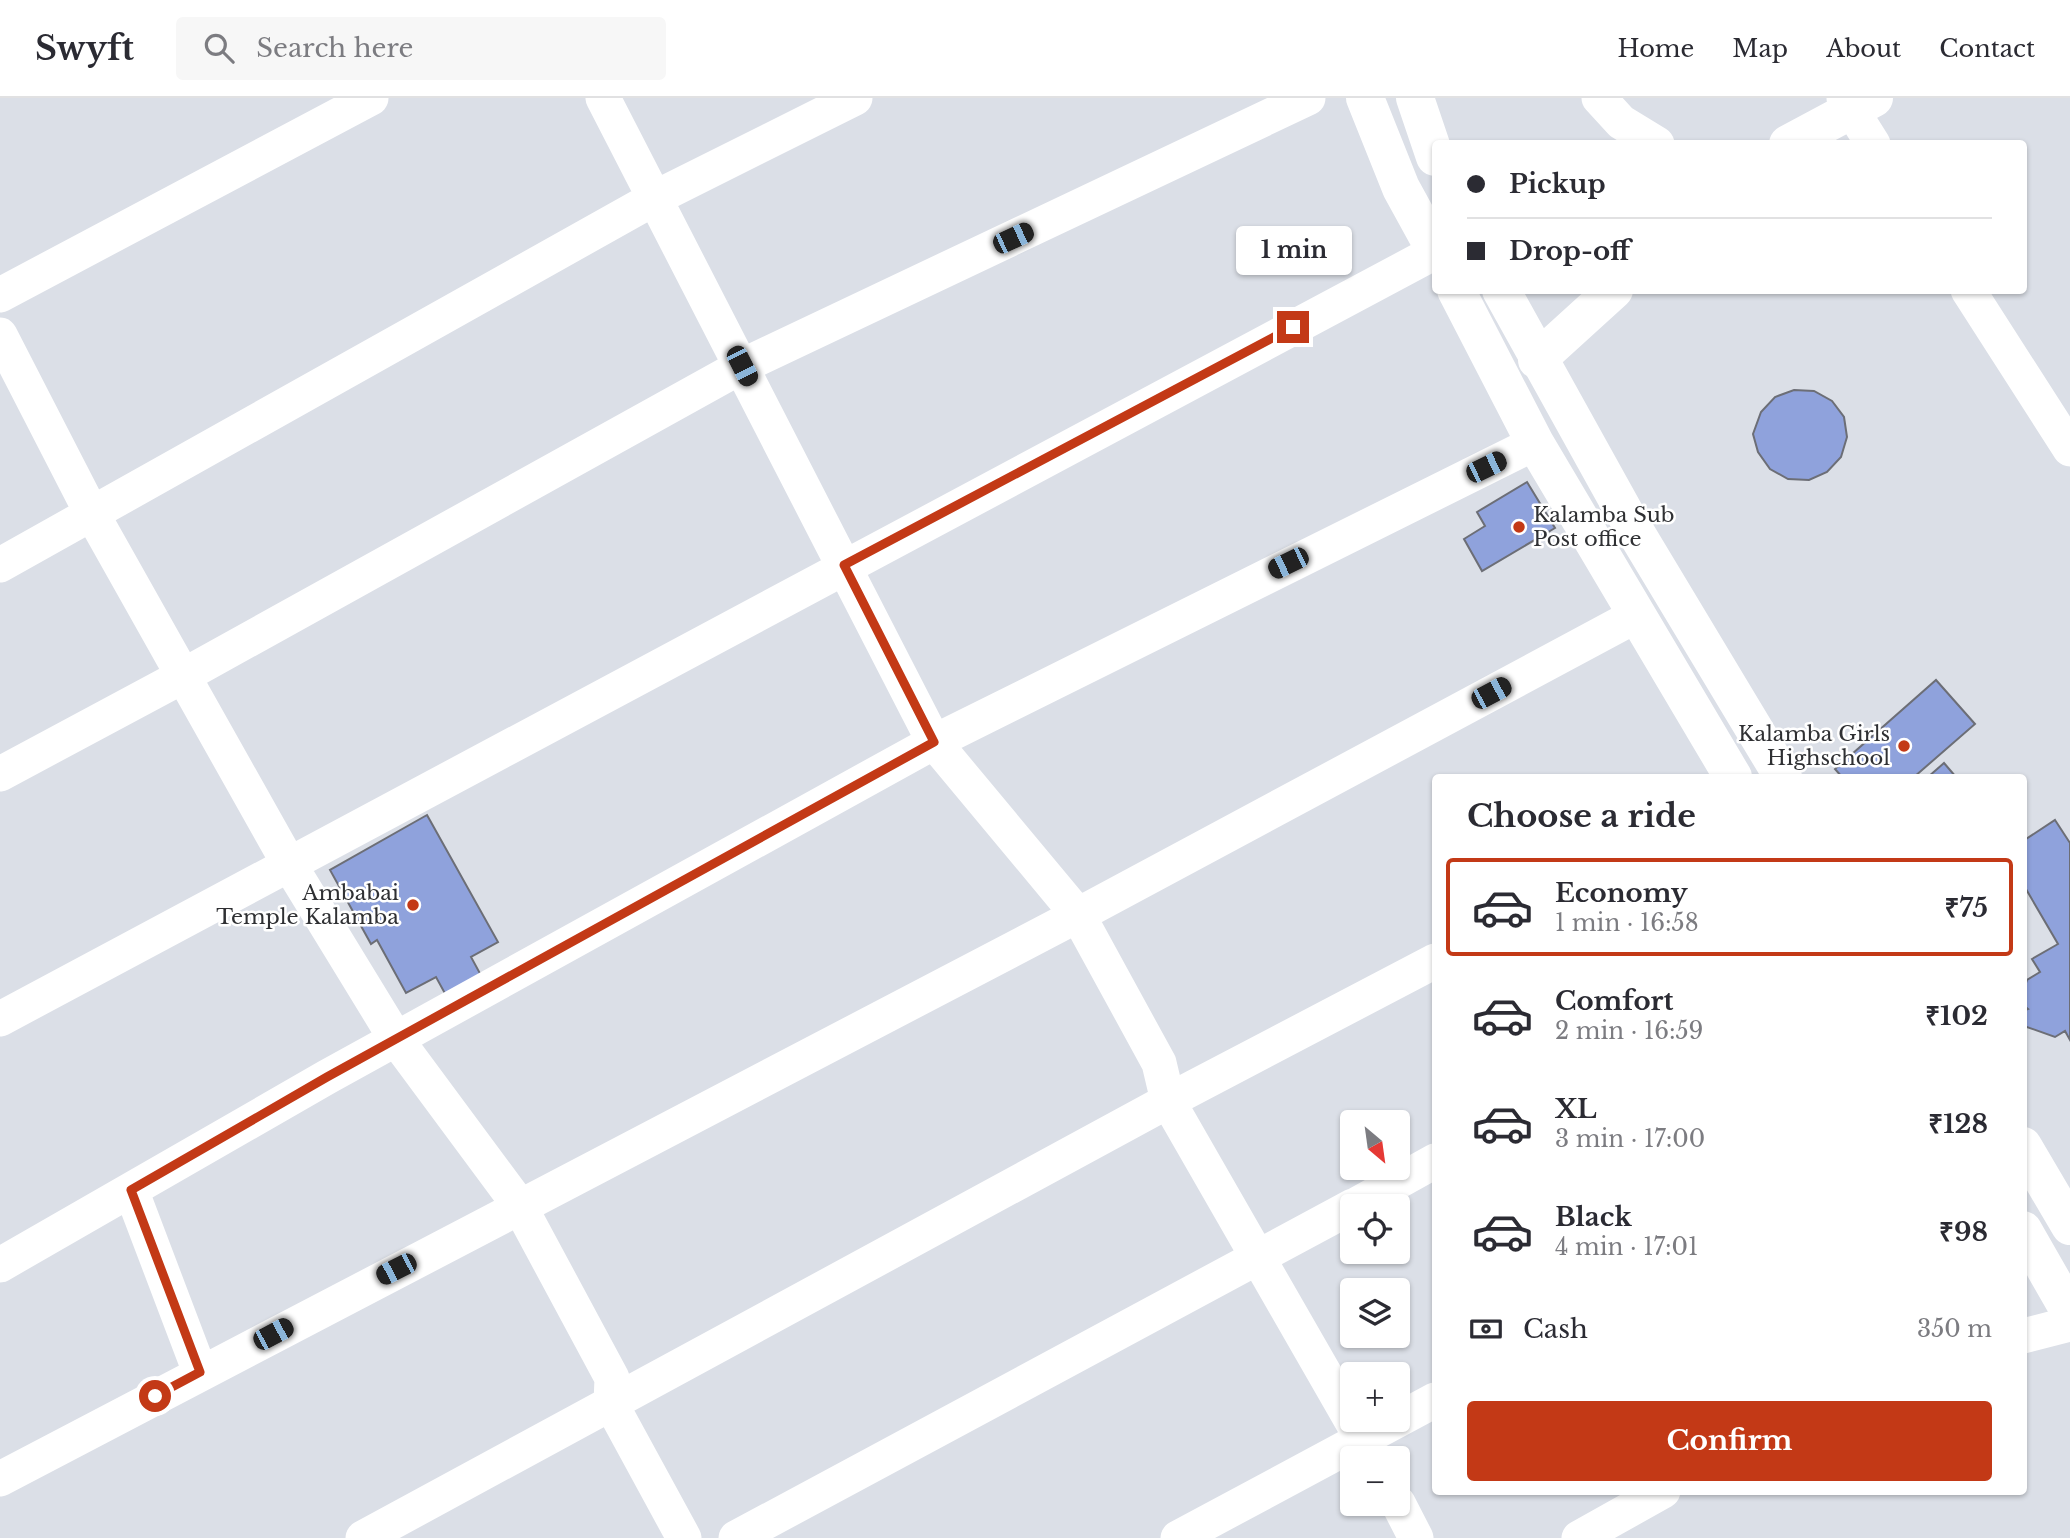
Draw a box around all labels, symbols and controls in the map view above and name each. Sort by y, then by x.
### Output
search box [176,17,666,80]
text: Swyft [35,28,134,69]
icon: search [200,29,238,67]
text: Search here [256,32,414,64]
text: Home [1618,34,1694,63]
text: Map [1732,34,1788,63]
text: About [1826,34,1901,63]
text: Contact [1939,34,2035,63]
text: Pickup [1509,168,1606,200]
car [990,220,1037,256]
callout: 1 min [1235,226,1351,274]
text: Drop-off [1509,235,1630,267]
text: 1 min [1261,236,1327,264]
route end [1277,311,1309,343]
car [724,343,761,389]
car [1463,448,1510,486]
place label: Kalamba Sub Post office [1533,502,1675,552]
marker: Kalamba Sub Post office [1511,519,1527,535]
car [1265,544,1312,582]
car [1468,674,1515,712]
place label: Kalamba Girls Highschool [1738,721,1890,771]
marker: Kalamba Girls Highschool [1896,738,1912,754]
text: Choose a ride [1467,796,1696,836]
icon: car [1471,876,1534,939]
text: Economy [1555,877,1688,909]
place label: Ambabai Temple Kalamba [216,880,399,930]
text: ₹75 [1945,892,1988,924]
marker: Ambabai Temple Kalamba [405,897,421,913]
text: 1 min · 16:58 [1555,909,1699,937]
icon: car [1471,984,1534,1047]
text: Comfort [1555,985,1673,1017]
text: ₹102 [1925,1000,1988,1032]
text: 2 min · 16:59 [1555,1017,1703,1045]
icon: car [1471,1092,1534,1155]
text: XL [1555,1093,1597,1125]
text: ₹128 [1928,1108,1988,1140]
north arrow [1340,1110,1410,1180]
map controls [1340,1110,1410,1516]
text: 3 min · 17:00 [1555,1125,1705,1153]
button: locate [1340,1194,1410,1264]
icon: car [1471,1200,1534,1263]
text: Black [1555,1201,1632,1233]
text: ₹98 [1939,1216,1988,1248]
text: 4 min · 17:01 [1555,1233,1698,1261]
car [373,1250,420,1288]
button: layers [1340,1278,1410,1348]
icon: cash [1467,1310,1505,1348]
text: Cash [1523,1313,1588,1345]
car [250,1315,297,1353]
text: 350 m [1917,1315,1992,1343]
button: + [1340,1362,1410,1432]
route start [139,1380,171,1412]
button: Confirm [1467,1401,1992,1481]
button: − [1340,1446,1410,1516]

